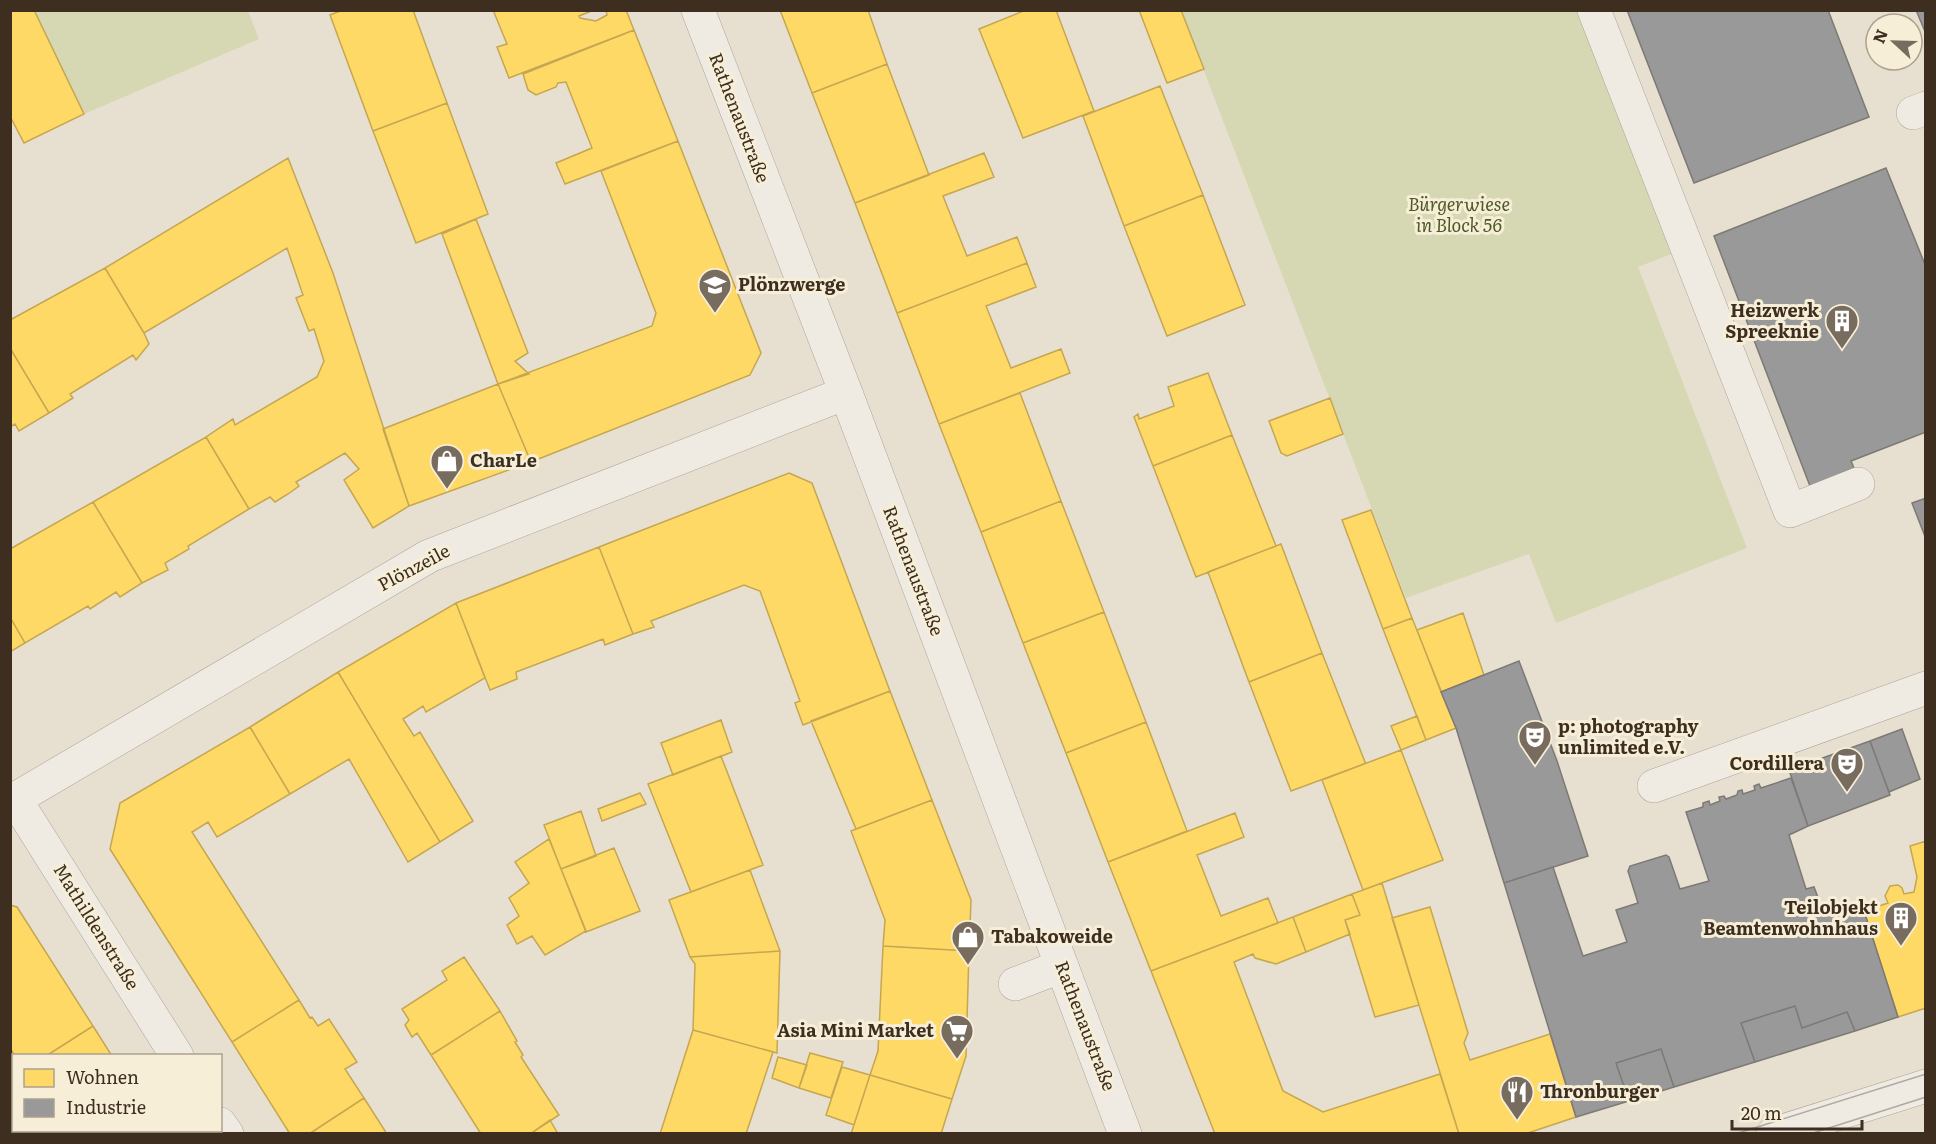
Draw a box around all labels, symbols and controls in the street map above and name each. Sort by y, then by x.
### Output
north arrow [1864,12,1924,72]
text: N [1866,25,1893,47]
street label: Rathenaustraße [703,49,778,186]
park label: Bürgerwiese in Block 56 [1408,190,1510,238]
school or university icon: Plönzwerge [697,267,733,314]
place label: Plönzwerge [738,270,845,297]
place label: Heizwerk Spreeknie [1725,296,1820,344]
building icon: Heizwerk Spreeknie [1824,303,1860,350]
shop icon: CharLe [429,443,465,490]
place label: CharLe [470,446,537,473]
street label: Rathenaustraße [877,502,952,639]
street label: Plönzeile [372,536,454,597]
place label: p: photography unlimited e.V. [1558,712,1698,760]
theatre icon: p: photography unlimited e.V. [1517,719,1553,766]
theatre icon: Cordillera [1829,746,1865,793]
place label: Cordillera [1729,749,1825,776]
street label: Mathildenstraße [48,858,147,995]
place label: Teilobjekt Beamtenwohnhaus [1703,893,1878,941]
building icon: Teilobjekt Beamtenwohnhaus [1883,900,1919,947]
shop icon: Tabakoweide [950,919,986,966]
place label: Tabakoweide [991,922,1113,949]
street label: Rathenaustraße [1049,957,1124,1094]
supermarket icon: Asia Mini Market [939,1013,975,1060]
place label: Asia Mini Market [777,1016,934,1043]
legend [12,1054,222,1132]
text: Wohnen [66,1063,139,1090]
restaurant icon: Thronburger [1499,1074,1535,1121]
place label: Thronburger [1540,1077,1659,1104]
text: Industrie [66,1093,146,1120]
scale bar [1732,1093,1862,1131]
text: 20 m [1741,1099,1782,1126]

